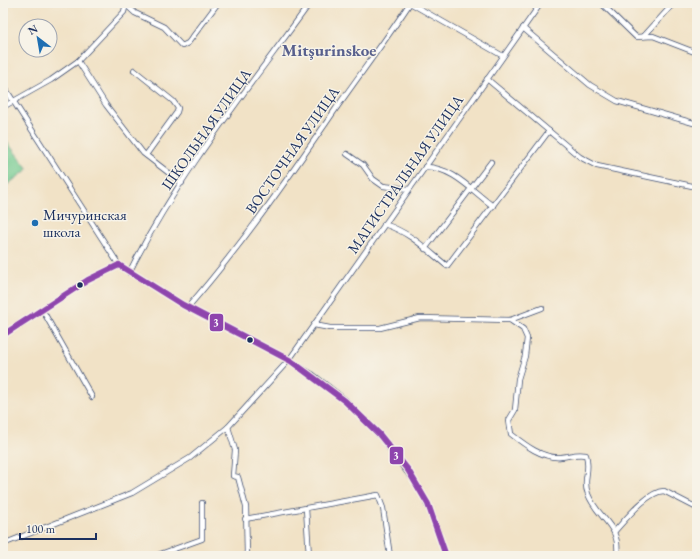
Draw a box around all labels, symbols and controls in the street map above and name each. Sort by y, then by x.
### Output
north arrow [18,18,58,58]
text: N [25,21,40,38]
district label: Mitşurinskoe [282,39,376,61]
street label: ШКОЛЬНАЯ УЛИЦА [157,64,255,193]
street label: ВОСТОЧНАЯ УЛИЦА [241,82,343,217]
street label: МАГИСТРАЛЬНАЯ УЛИЦА [343,90,467,257]
place label: Мичуринская школа [43,205,127,241]
marker: Мичуринская школа [30,218,40,228]
unlabelled marker [75,280,85,290]
line badge: 3 [209,313,224,332]
text: 3 [213,315,219,329]
unlabelled marker [245,335,255,345]
line badge: 3 [389,446,404,465]
text: 3 [393,448,399,462]
scale bar [20,515,96,541]
text: 100 m [26,521,56,537]

